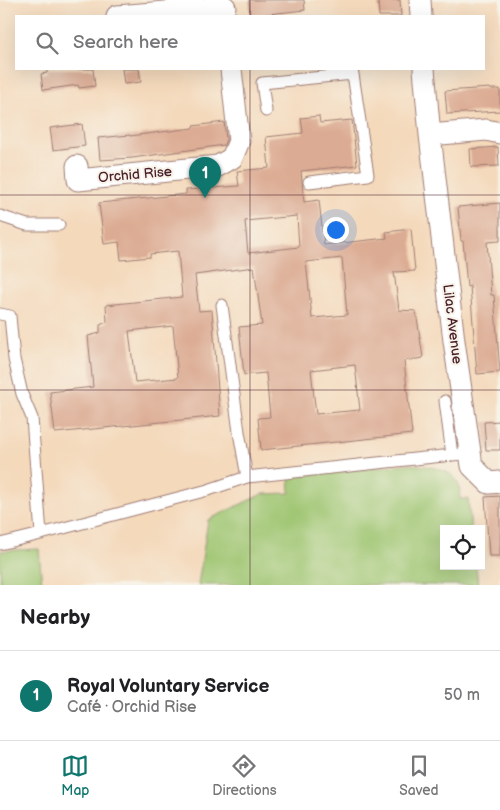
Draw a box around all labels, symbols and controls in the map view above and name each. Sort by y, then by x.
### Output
search box [15,15,485,70]
icon: search [33,29,61,57]
text: Search here [73,31,178,54]
pin: 1 [189,157,221,198]
street label: Orchid Rise [97,163,173,186]
your location [323,217,349,243]
street label: Lilac Avenue [439,283,466,365]
map controls [440,525,485,570]
button: locate [440,525,485,570]
text: Nearby [20,605,90,630]
text: Royal Voluntary Service [67,675,269,698]
text: 1 [33,686,39,705]
text: 50 m [444,686,480,705]
text: Café · Orchid Rise [67,698,197,717]
tab: Map [61,752,90,799]
tab: Directions [212,752,277,799]
tab: Saved [399,752,439,799]

